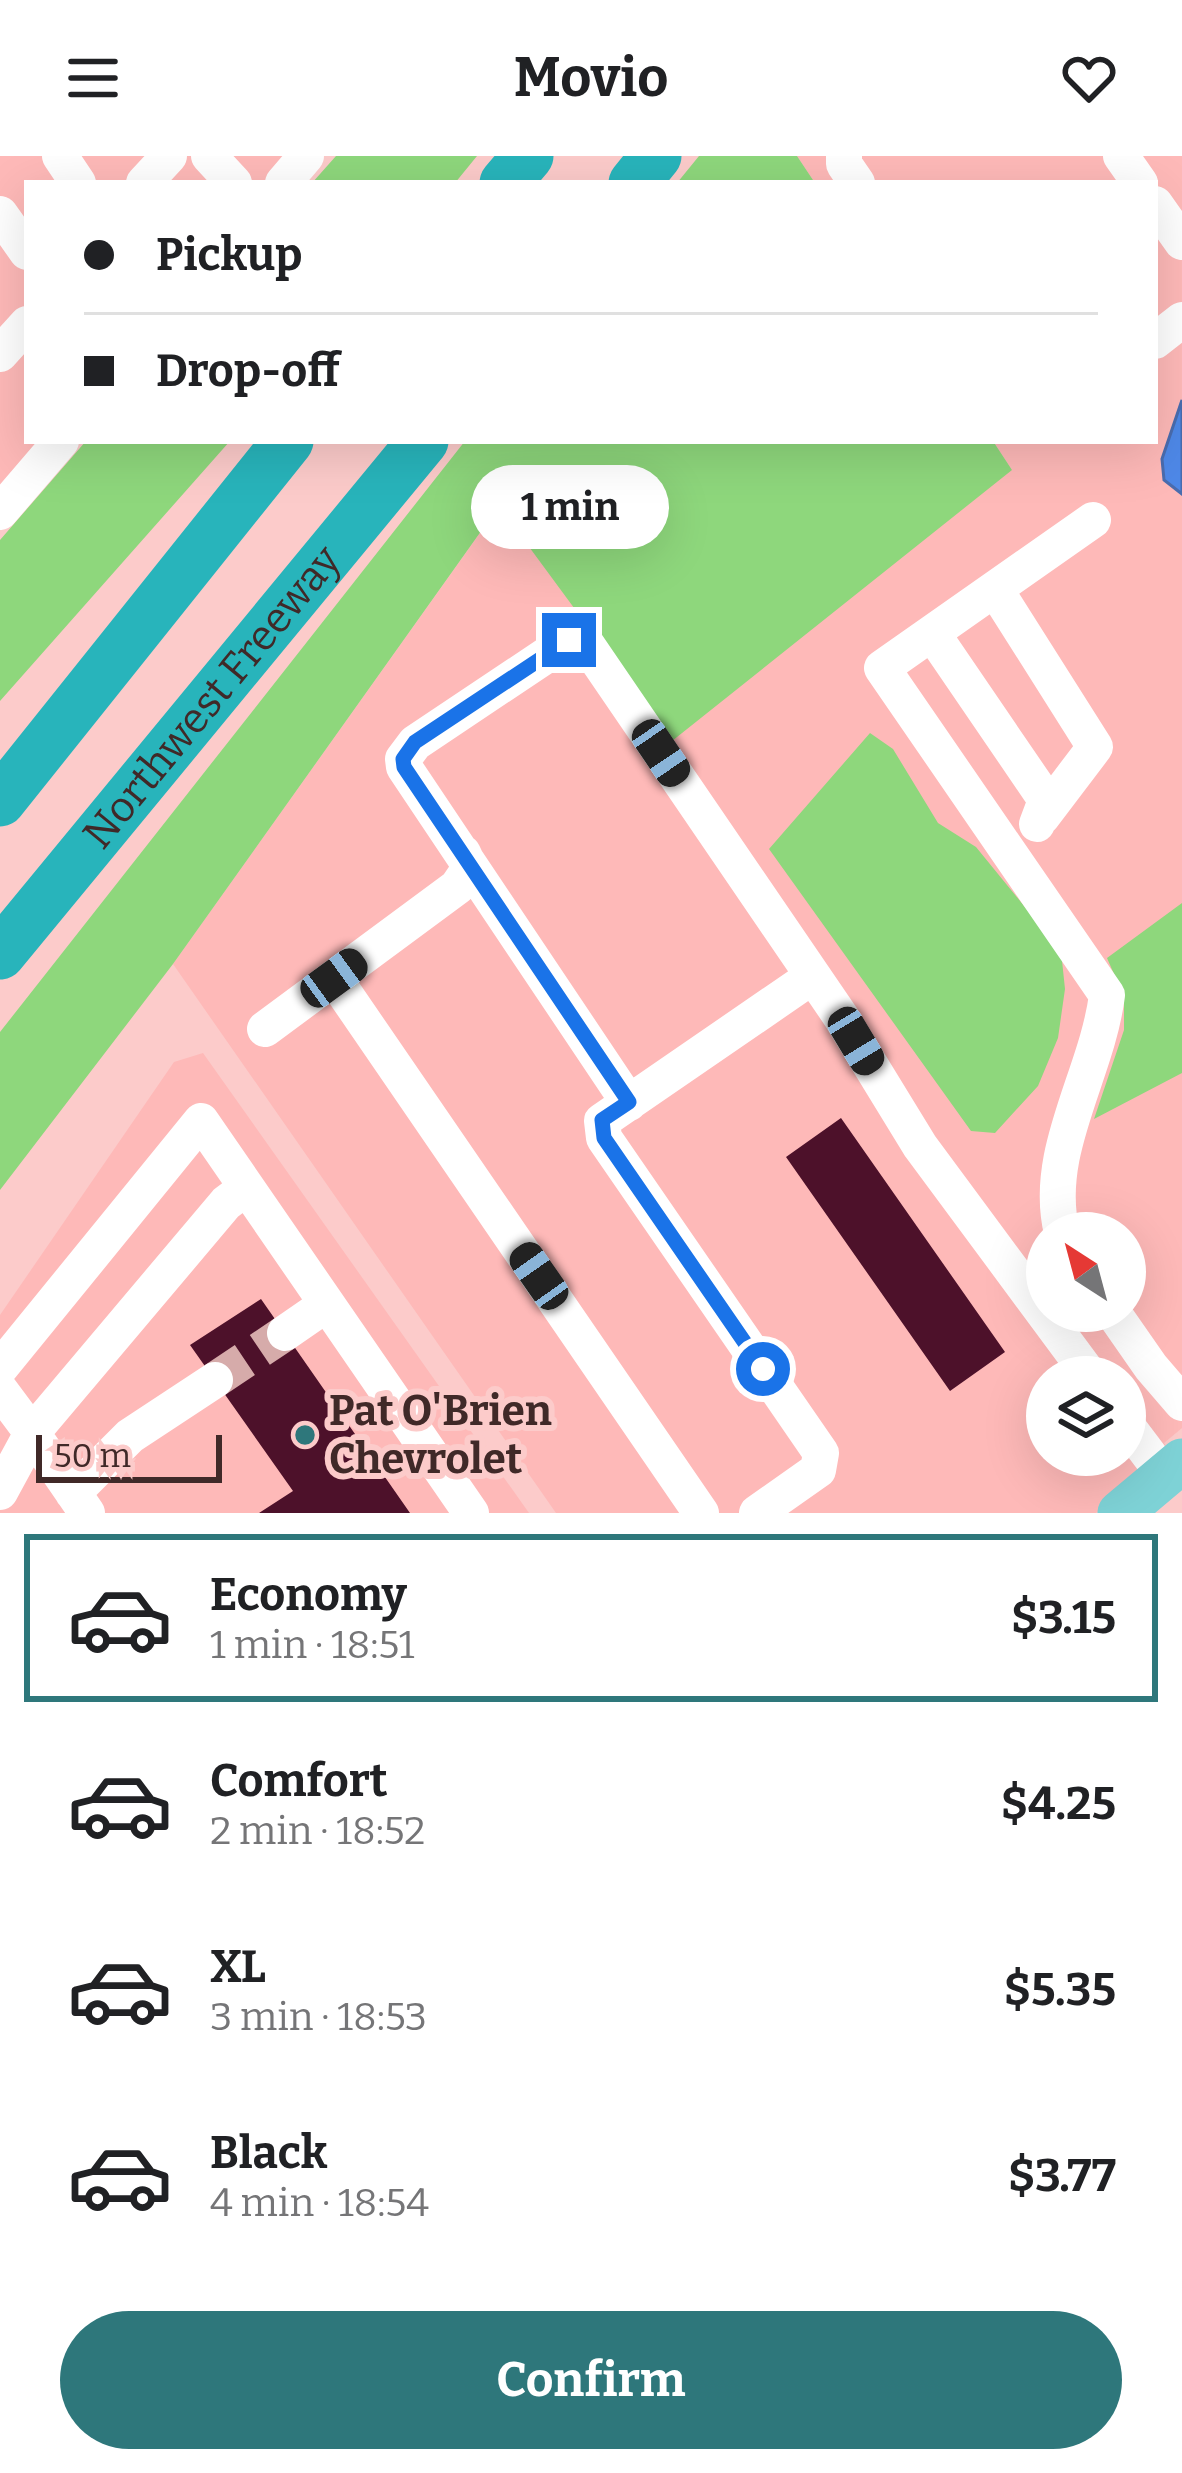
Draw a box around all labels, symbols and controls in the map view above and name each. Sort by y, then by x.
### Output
icon: menu [60,45,126,111]
icon: heart [1056,45,1122,111]
text: Movio [514,46,668,110]
text: Pickup [156,228,302,282]
text: Drop-off [156,344,340,398]
callout: 1 min [470,466,668,550]
text: 1 min [521,484,619,530]
street label: Northwest Freeway [73,535,352,858]
route end [542,613,596,667]
car [626,713,696,793]
car [294,942,374,1014]
car [822,1001,890,1081]
north arrow [1026,1212,1146,1332]
map controls [1026,1212,1146,1476]
car [504,1236,574,1316]
route start [736,1342,790,1396]
button: layers [1026,1356,1146,1476]
place label: Pat O'Brien Chevrolet [329,1386,552,1484]
marker: Pat O'Brien Chevrolet [292,1422,318,1448]
scale bar [36,1429,222,1482]
text: 50 m [54,1436,131,1476]
icon: car [66,1564,174,1672]
text: Economy [210,1568,407,1622]
text: $3.15 [1011,1591,1116,1645]
text: 1 min · 18:51 [210,1622,415,1668]
icon: car [66,1750,174,1858]
text: Comfort [210,1754,388,1808]
text: $4.25 [1001,1777,1116,1831]
text: 2 min · 18:52 [210,1808,425,1854]
icon: car [66,1936,174,2044]
text: XL [210,1940,266,1994]
text: $5.35 [1004,1963,1116,2017]
text: 3 min · 18:53 [210,1994,427,2040]
icon: car [66,2122,174,2230]
text: Black [210,2126,327,2180]
text: $3.77 [1008,2149,1116,2203]
text: 4 min · 18:54 [210,2180,429,2226]
button: Confirm [60,2311,1122,2449]

